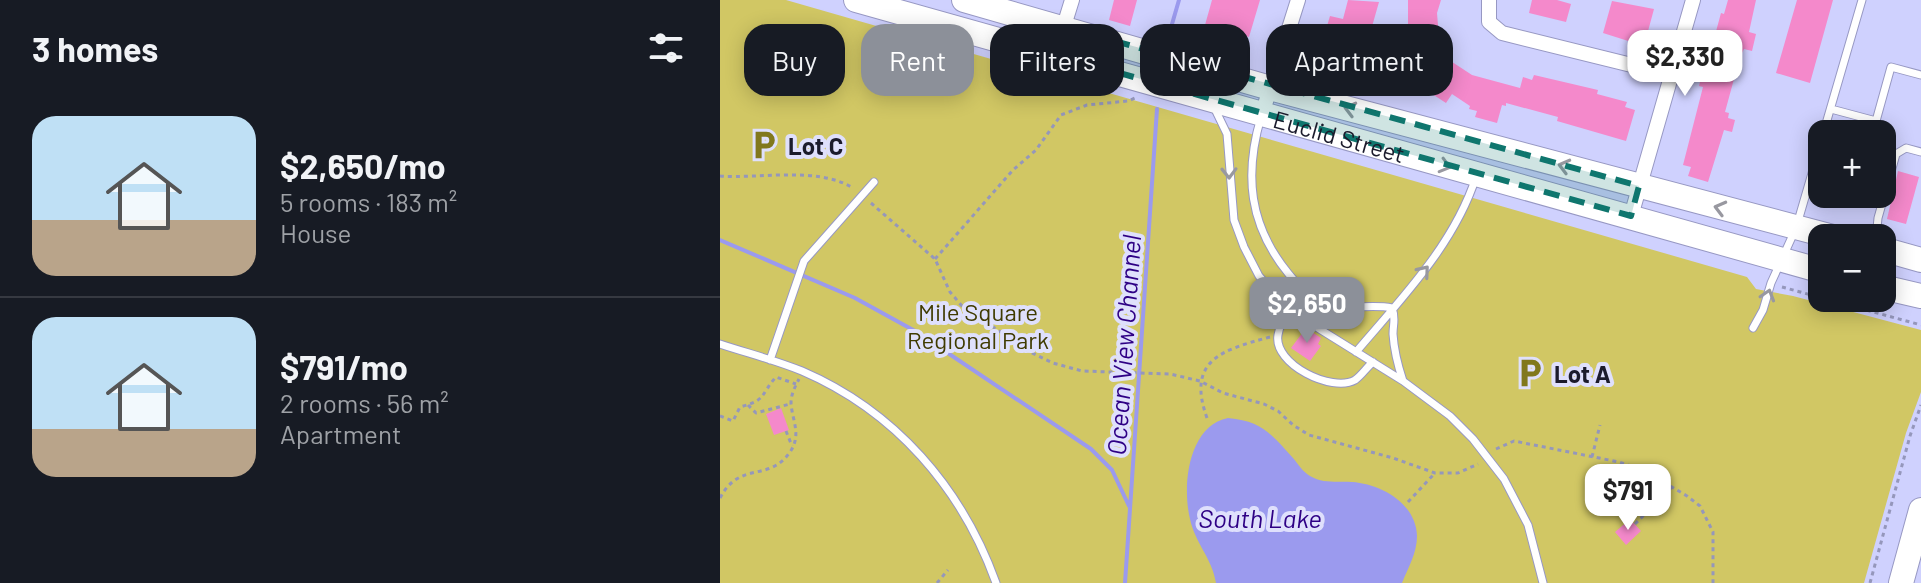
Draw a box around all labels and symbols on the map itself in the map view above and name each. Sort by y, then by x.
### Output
pin: $2,330 [1620,30,1750,98]
one-way arrow [1344,101,1357,118]
street label: Euclid Street [1270,103,1408,168]
parking icon: Lot C [747,128,781,162]
place label: Lot C [788,131,843,160]
one-way arrow [1437,156,1451,173]
one-way arrow [1557,158,1571,175]
one-way arrow [1221,167,1238,180]
one-way arrow [1714,200,1728,217]
water label: Ocean View Channel [1100,233,1146,456]
one-way arrow [1414,265,1429,280]
pin: $2,650 [1242,277,1372,345]
one-way arrow [1759,288,1775,302]
park label: Mile Square Regional Park [907,297,1049,354]
parking icon: Lot A [1513,356,1547,390]
place label: Lot A [1554,359,1611,388]
pin: $791 [1581,464,1675,532]
water label: South Lake [1198,502,1322,533]

